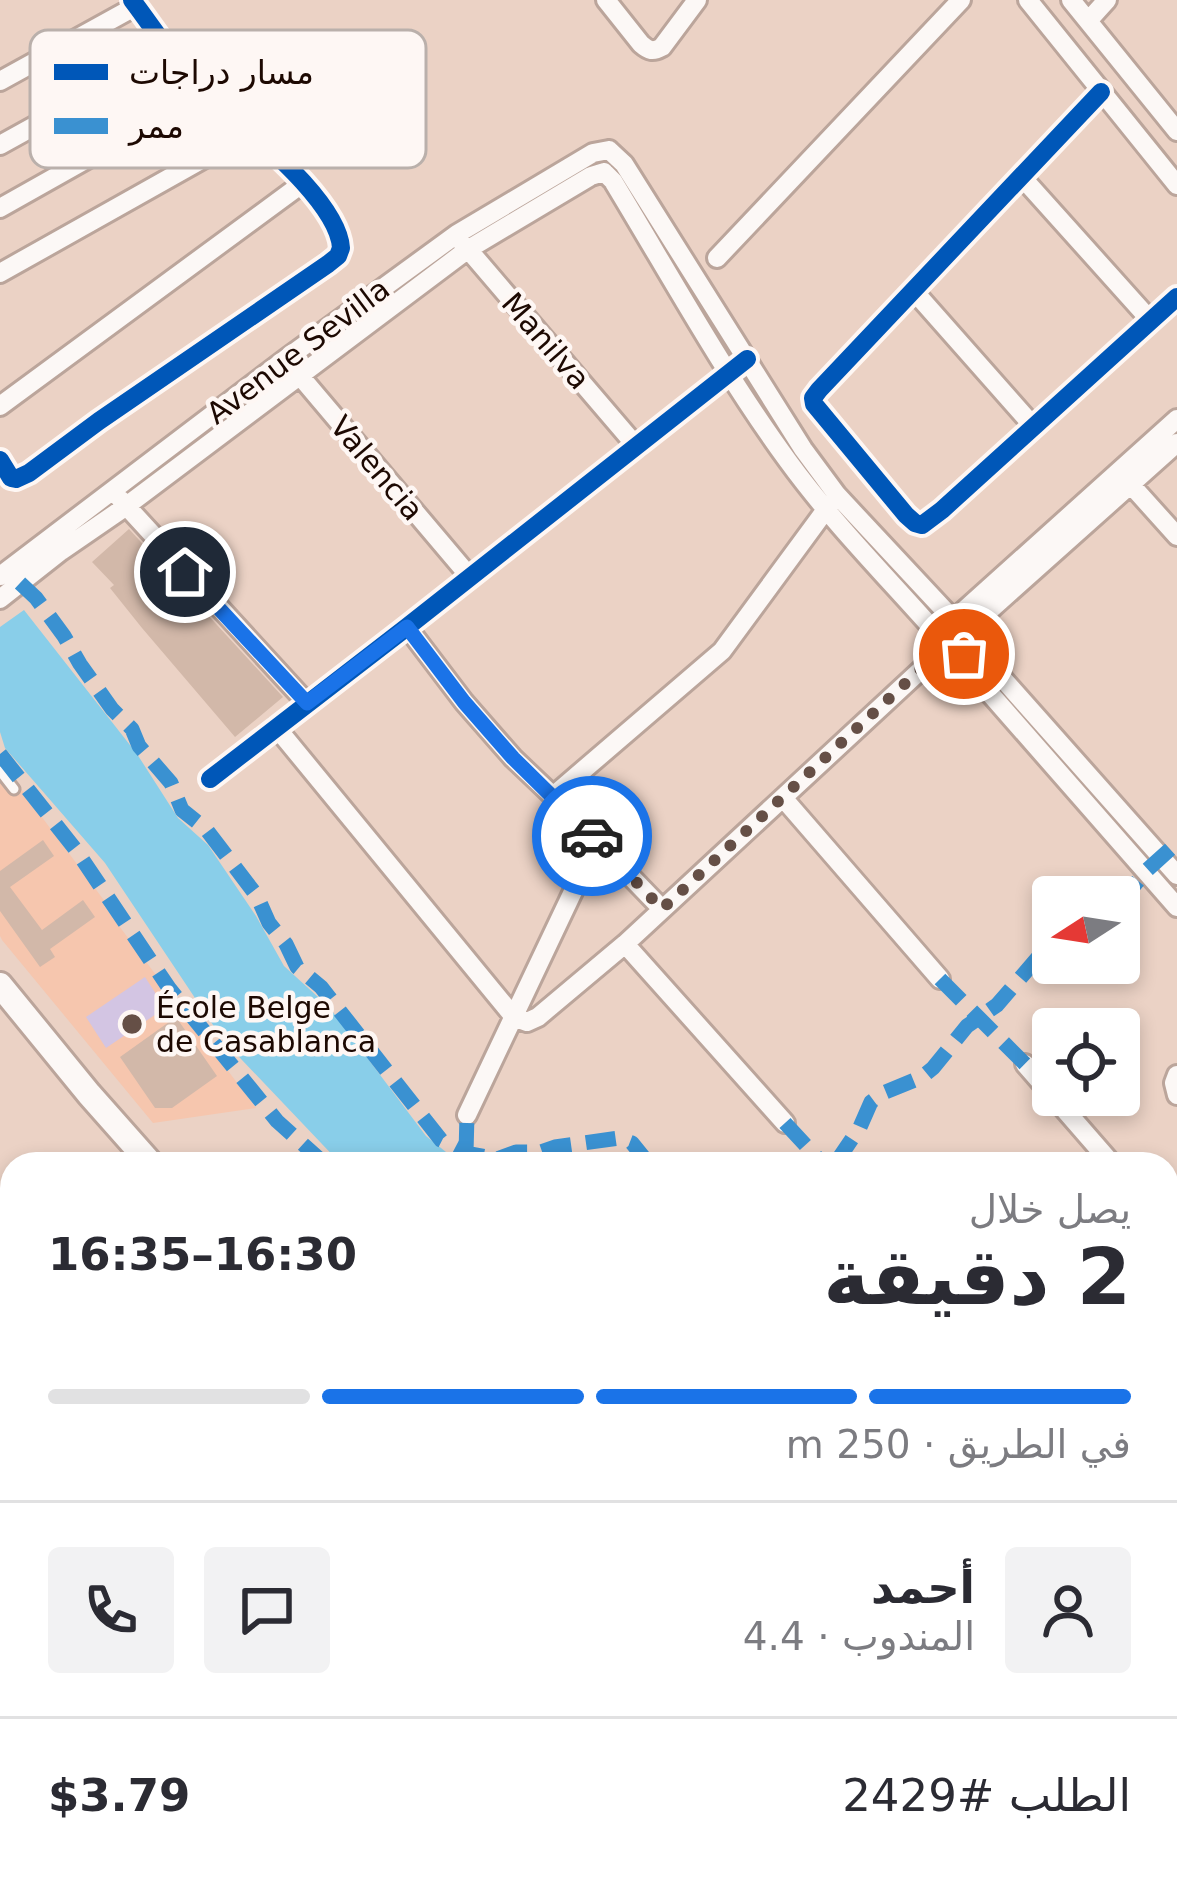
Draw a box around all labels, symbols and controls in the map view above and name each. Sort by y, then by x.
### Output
legend [30,30,426,168]
text: مسار دراجات [129,53,314,92]
text: ممر [127,107,184,146]
street label: Avenue Sevilla [200,271,396,431]
street label: Manilva [495,286,597,396]
street label: Valencia [323,409,431,527]
pin [134,521,236,623]
icon: home [152,539,218,605]
pin [913,603,1015,705]
icon: bag [931,621,997,687]
courier [532,776,652,896]
icon: car [559,803,625,869]
north arrow [1032,876,1140,984]
map controls [1032,876,1140,1116]
place label: École Belge de Casablanca [156,990,376,1059]
button: locate [1032,1008,1140,1116]
marker: École Belge de Casablanca [119,1011,145,1037]
text: يصل خلال [969,1187,1131,1232]
text: 16:30–16:35 [48,1228,357,1281]
text: 2 دقيقة [823,1232,1131,1322]
text: في الطريق · 250 m [786,1422,1131,1467]
button: phone [48,1547,174,1673]
button: chat [204,1547,330,1673]
button: person [1005,1547,1131,1673]
text: أحمد [871,1561,975,1614]
text: المندوب · 4.4 [743,1614,975,1659]
text: $3.79 [48,1769,190,1822]
text: الطلب #2429 [842,1769,1131,1822]

